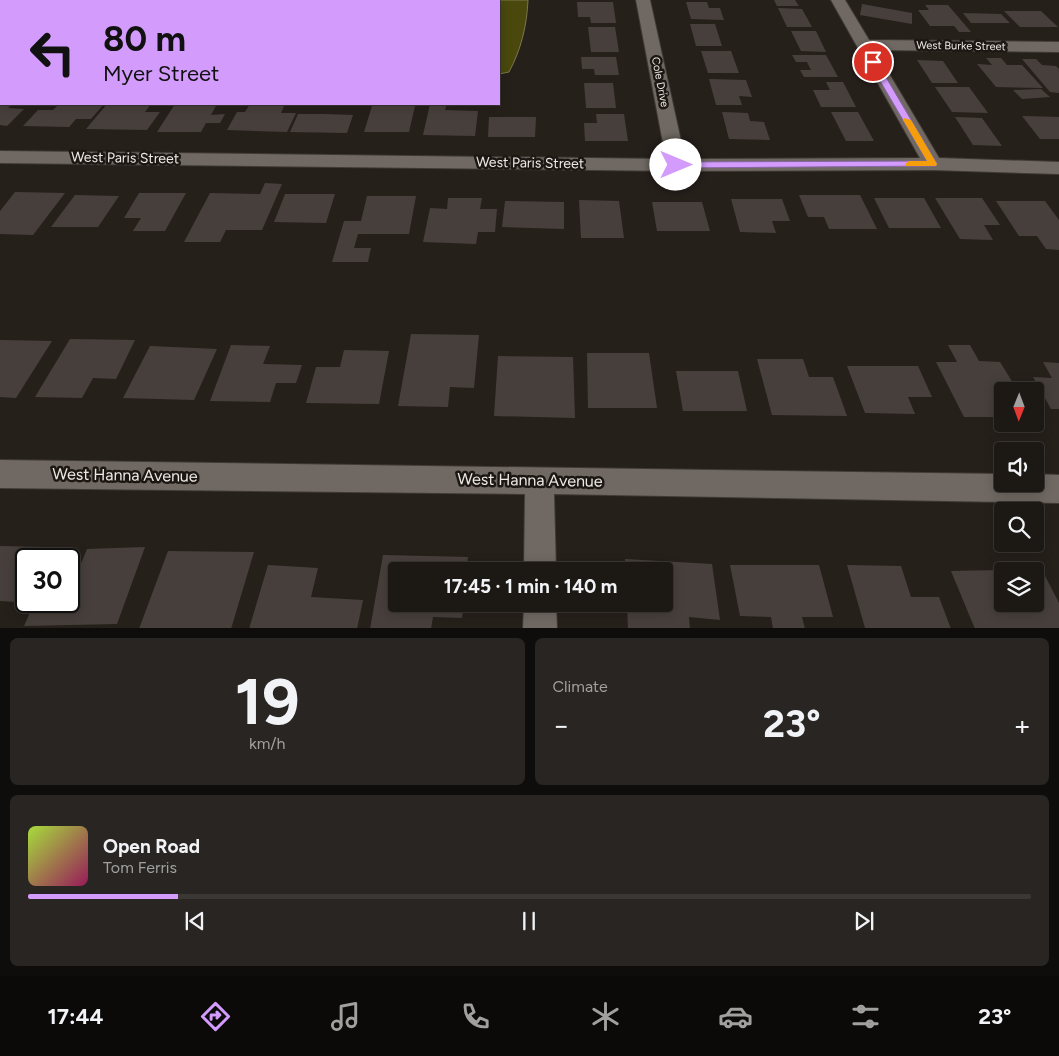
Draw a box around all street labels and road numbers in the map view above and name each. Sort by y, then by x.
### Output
street label: West Burke Street [916,39,1006,53]
street label: Cole Drive [649,56,671,108]
street label: West Paris Street [71,149,179,167]
street label: West Paris Street [476,154,584,172]
street label: West Hanna Avenue [52,464,198,486]
street label: West Hanna Avenue [457,469,603,491]

